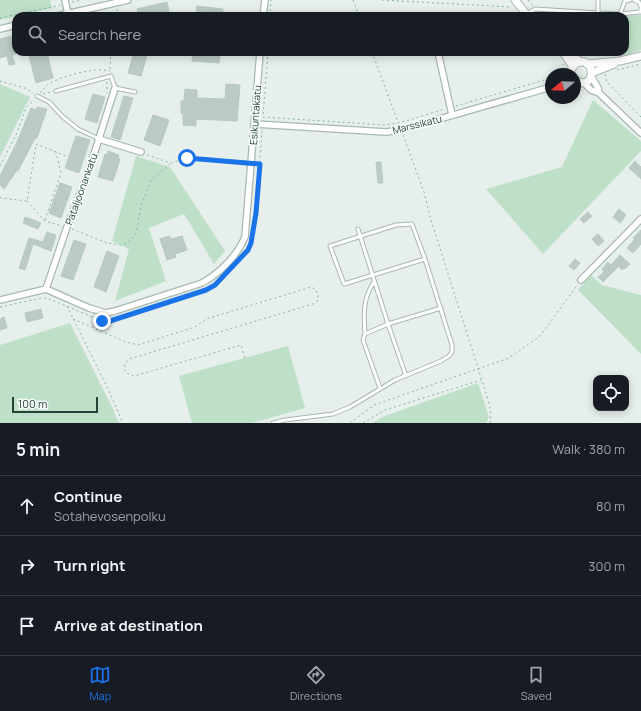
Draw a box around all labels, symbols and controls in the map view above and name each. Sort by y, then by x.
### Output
search box [12,12,629,56]
icon: search [26,23,48,45]
text: Search here [58,24,141,45]
north arrow [545,68,581,104]
street label: Esikuntakatu [246,84,264,145]
street label: Marssikatu [391,111,443,137]
route start [178,149,196,167]
street label: Pataljoonankatu [62,151,101,227]
route end [93,312,111,330]
map controls [593,375,629,411]
button: locate [593,375,629,411]
scale bar [12,395,98,414]
text: 100 m [18,396,47,411]
text: 5 min [16,438,60,461]
text: Walk · 380 m [552,440,625,458]
text: Continue [54,486,122,507]
icon: ahead [16,495,38,517]
text: 80 m [596,497,625,515]
text: Sotahevosenpolku [54,507,166,525]
icon: right [16,555,38,577]
text: Turn right [54,555,125,576]
text: 300 m [588,557,625,575]
icon: arrive [16,615,38,637]
text: Arrive at destination [54,615,203,636]
tab: Map [89,664,111,703]
tab: Directions [290,664,342,703]
tab: Saved [521,664,552,703]

